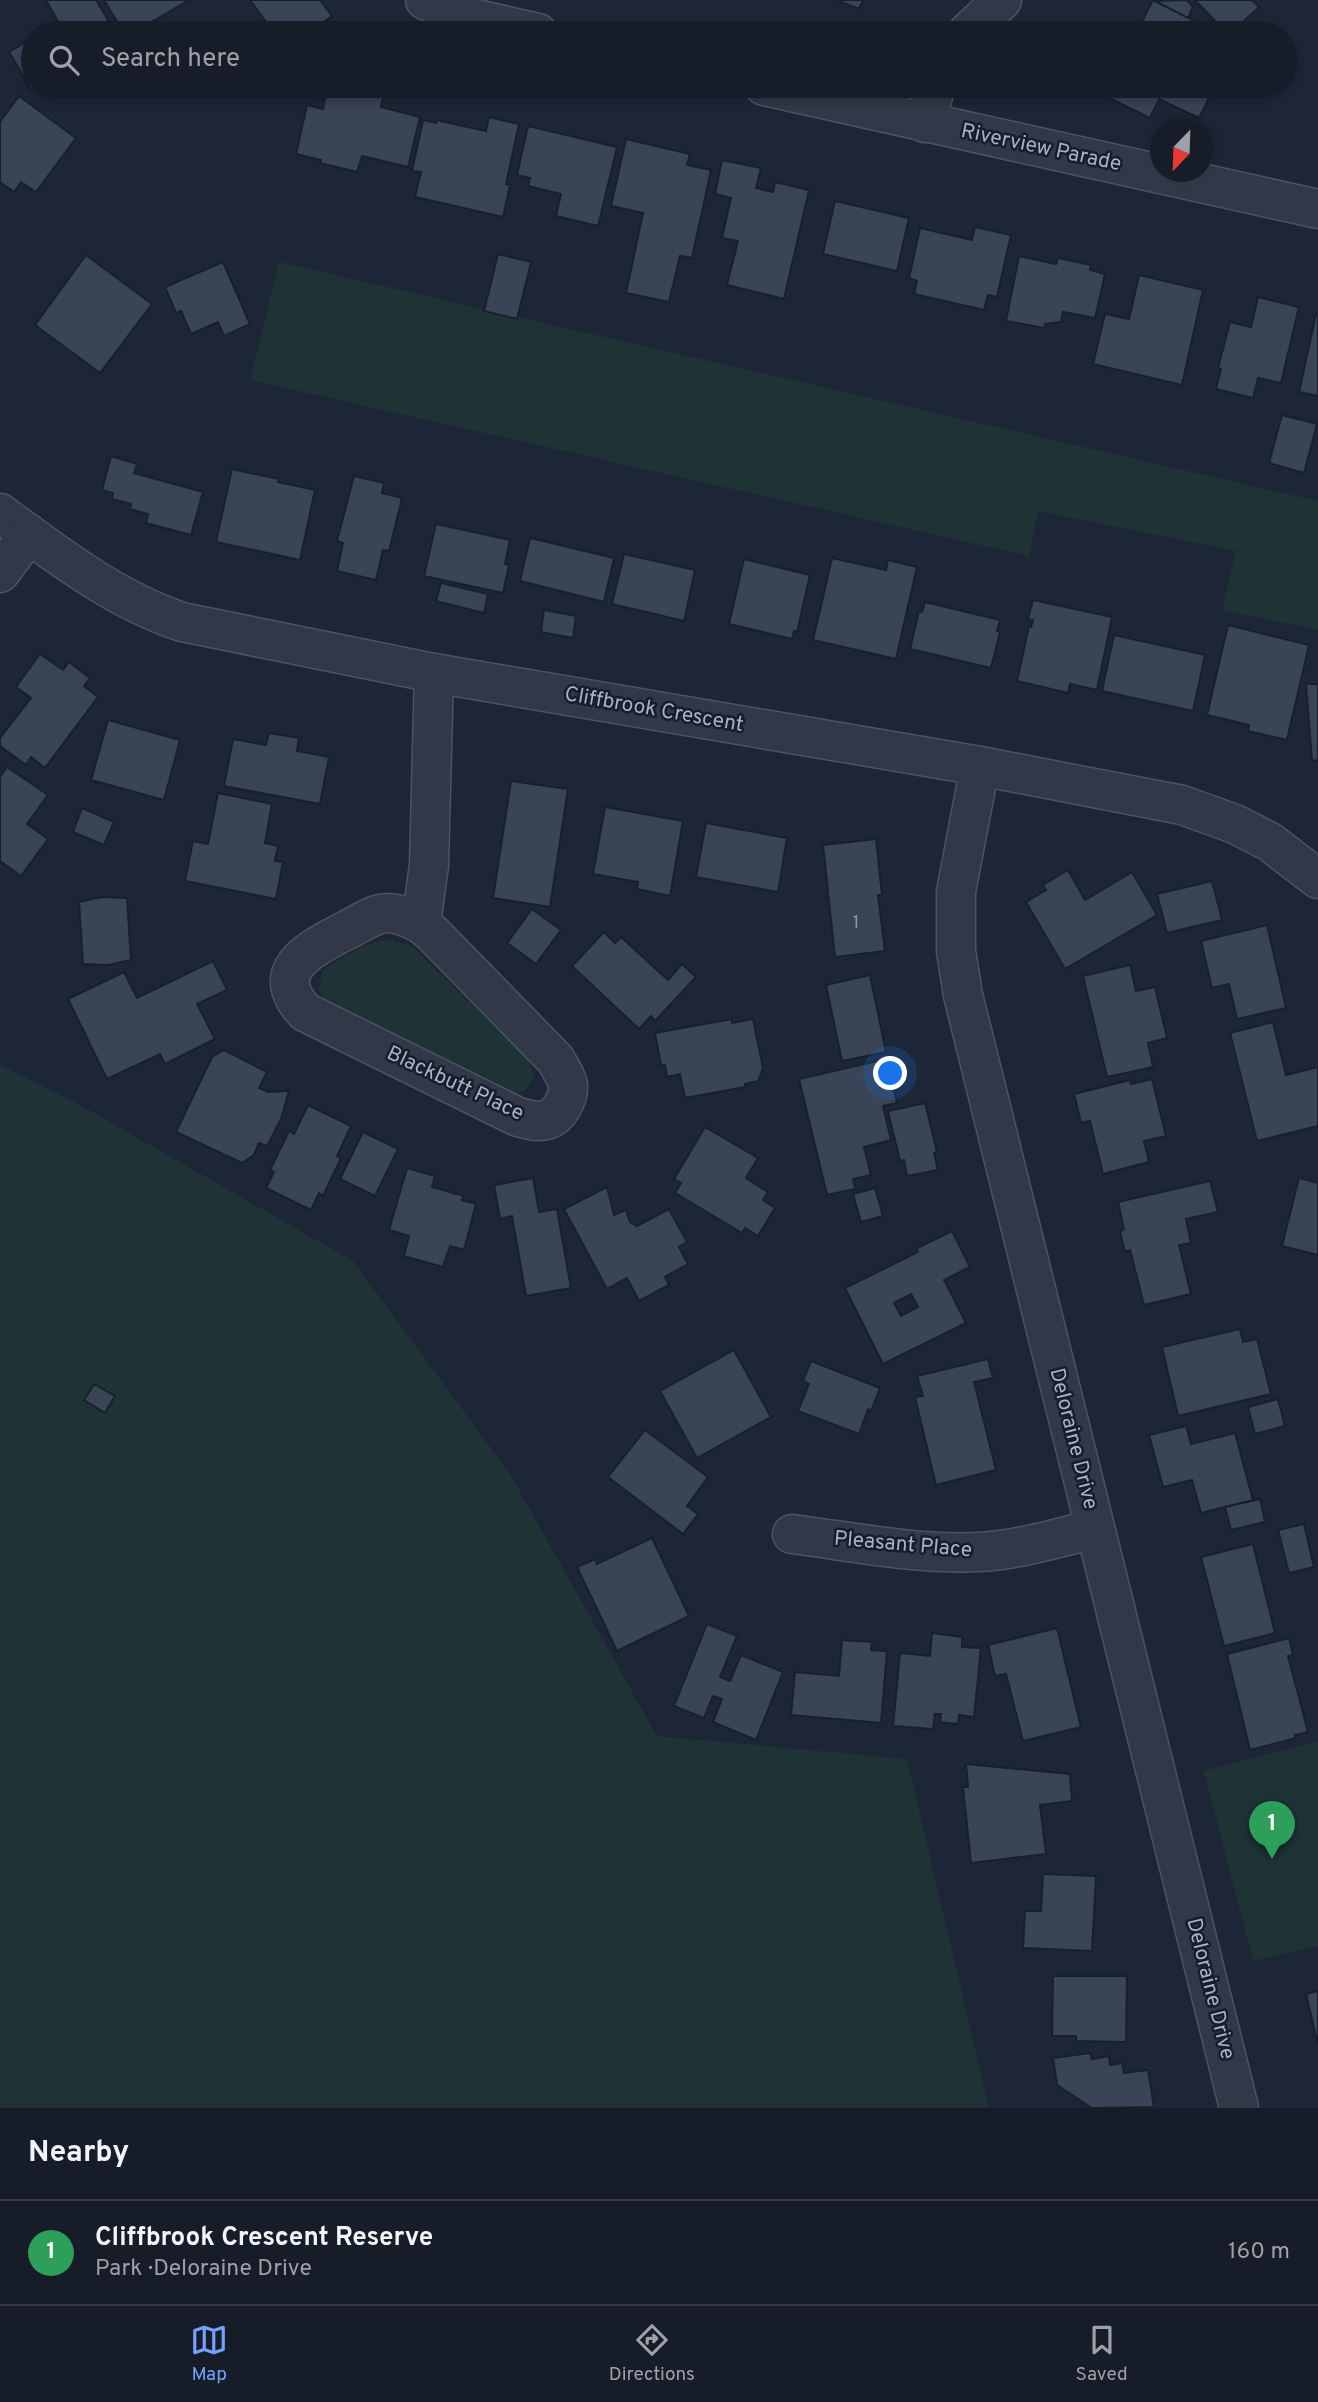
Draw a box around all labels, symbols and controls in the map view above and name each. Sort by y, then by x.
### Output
search box [21,21,1297,98]
icon: search [45,41,83,79]
text: Search here [101,43,240,76]
street label: Riverview Parade [958,118,1124,178]
north arrow [1150,119,1213,182]
street label: Cliffbrook Crescent [562,681,746,739]
house number: 1 [853,912,859,935]
street label: Blackbutt Place [382,1040,528,1128]
your location [873,1056,907,1090]
street label: Deloraine Drive [1042,1365,1104,1513]
street label: Pleasant Place [833,1526,973,1564]
pin: 1 [1249,1801,1295,1859]
street label: Deloraine Drive [1179,1915,1241,2063]
text: Nearby [28,2135,129,2172]
text: Cliffbrook Crescent Reserve [95,2222,433,2255]
text: 1 [46,2238,56,2267]
text: 160 m [1228,2238,1290,2267]
text: Park · Deloraine Drive [95,2255,312,2284]
tab: Map [190,2321,228,2387]
tab: Directions [609,2321,695,2387]
tab: Saved [1076,2321,1128,2387]

